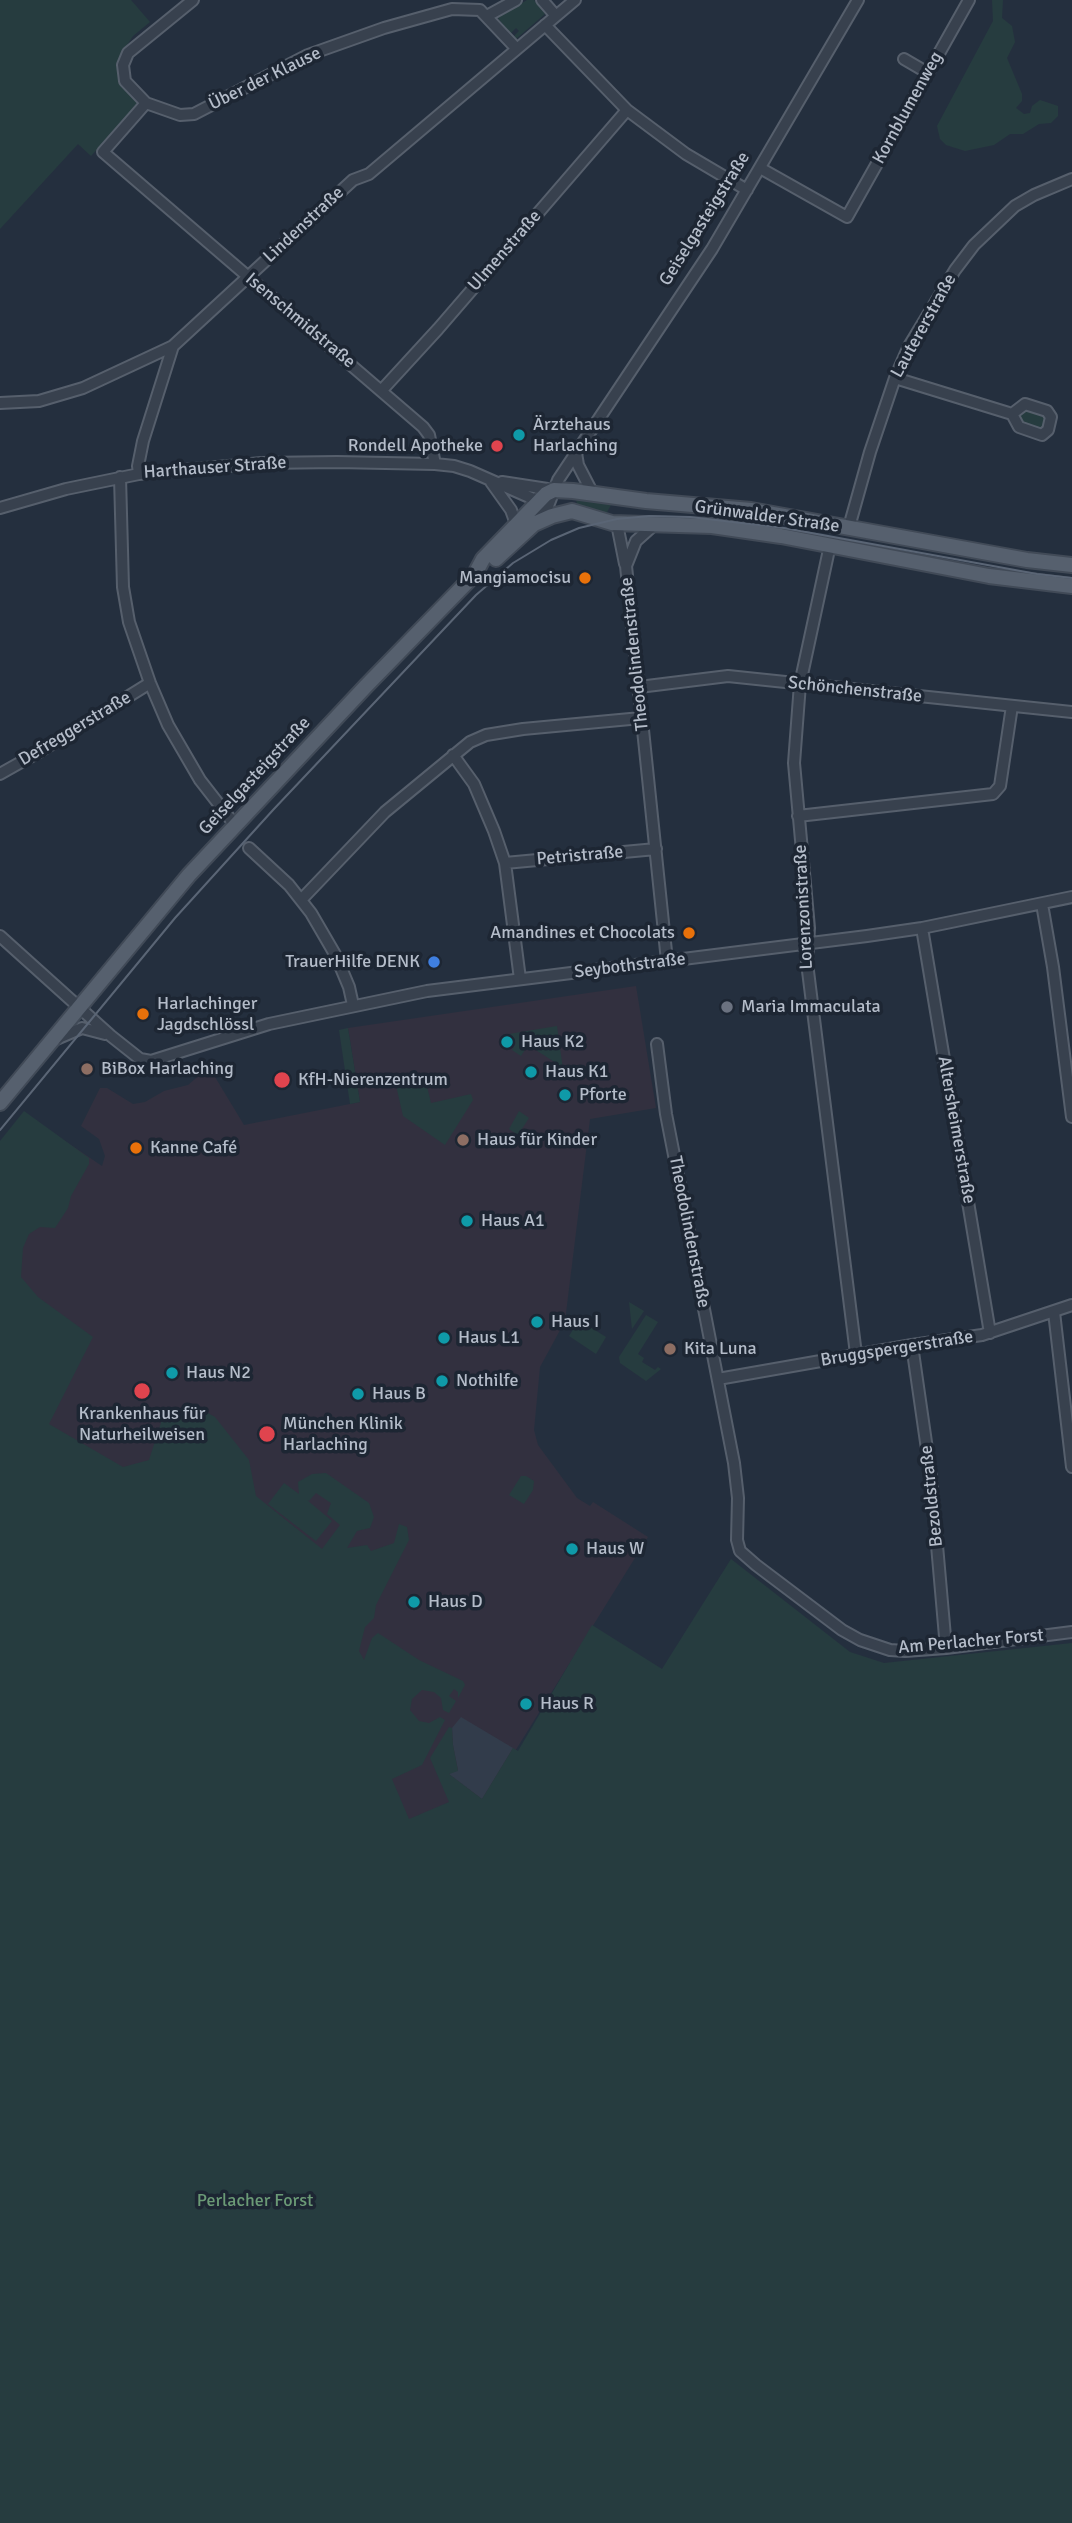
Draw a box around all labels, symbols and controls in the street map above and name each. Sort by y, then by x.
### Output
street label: Über der Klause [205,43,325,115]
street label: Kornblumenweg [868,48,948,168]
street label: Geiselgasteigstraße [655,148,755,290]
street label: Lindenstraße [259,182,349,268]
street label: Ulmenstraße [464,206,546,296]
street label: Isenschmidstraße [241,269,359,373]
street label: Lautererstraße [887,270,961,382]
place label: Ärztehaus Harlaching [533,414,618,457]
marker: Ärztehaus Harlaching [511,427,527,443]
place label: Rondell Apotheke [348,435,483,457]
marker: Rondell Apotheke [489,438,505,454]
street label: Harthauser Straße [143,452,287,484]
street label: Grünwalder Straße [693,496,841,538]
place label: Mangiamocisu [459,567,571,589]
marker: Mangiamocisu [577,570,593,586]
street label: Theodolindenstraße [616,576,654,732]
street label: Schönchenstraße [787,672,923,708]
street label: Defreggerstraße [15,687,135,771]
street label: Geiselgasteigstraße [195,712,315,840]
street label: Petristraße [536,841,624,871]
street label: Lorenzonistraße [790,844,818,970]
place label: Amandines et Chocolats [490,922,675,944]
marker: Amandines et Chocolats [681,925,697,941]
street label: Seybothstraße [573,948,687,984]
place label: TrauerHilfe DENK [285,951,420,973]
marker: TrauerHilfe DENK [426,954,442,970]
place label: Harlachinger Jagdschlössl [157,993,257,1036]
place label: Maria Immaculata [741,996,881,1018]
marker: Maria Immaculata [719,999,735,1015]
marker: Harlachinger Jagdschlössl [135,1006,151,1022]
place label: Haus K2 [521,1031,584,1053]
marker: Haus K2 [499,1034,515,1050]
street label: Altersheimerstraße [932,1055,980,1205]
place label: BiBox Harlaching [101,1058,234,1080]
marker: BiBox Harlaching [79,1061,95,1077]
place label: Haus K1 [545,1061,608,1083]
marker: Haus K1 [523,1064,539,1080]
place label: KfH-Nierenzentrum [298,1069,448,1091]
marker: KfH-Nierenzentrum [272,1070,292,1090]
place label: Pforte [579,1084,627,1106]
marker: Pforte [557,1087,573,1103]
place label: Haus für Kinder [477,1129,597,1151]
marker: Haus für Kinder [455,1132,471,1148]
place label: Kanne Café [150,1137,237,1159]
marker: Kanne Café [128,1140,144,1156]
street label: Theodolindenstraße [664,1154,714,1310]
place label: Haus A1 [481,1210,545,1232]
marker: Haus A1 [459,1213,475,1229]
place label: Haus I [551,1311,599,1333]
marker: Haus I [529,1314,545,1330]
street label: Bruggspergerstraße [819,1326,975,1372]
place label: Haus L1 [458,1327,520,1349]
marker: Haus L1 [436,1330,452,1346]
place label: Kita Luna [684,1338,757,1360]
marker: Kita Luna [662,1341,678,1357]
place label: Haus N2 [186,1362,251,1384]
marker: Haus N2 [164,1365,180,1381]
place label: Nothilfe [456,1370,518,1392]
marker: Nothilfe [434,1373,450,1389]
marker: Krankenhaus für Naturheilweisen [132,1381,152,1401]
place label: Haus B [372,1383,426,1405]
marker: Haus B [350,1386,366,1402]
place label: Krankenhaus für Naturheilweisen [79,1403,205,1446]
place label: München Klinik Harlaching [283,1413,403,1456]
marker: München Klinik Harlaching [257,1424,277,1444]
street label: Bezoldstraße [916,1444,948,1548]
place label: Haus W [586,1538,644,1560]
marker: Haus W [564,1541,580,1557]
place label: Haus D [428,1591,483,1613]
marker: Haus D [406,1594,422,1610]
street label: Am Perlacher Forst [897,1625,1045,1659]
place label: Haus R [540,1693,594,1715]
marker: Haus R [518,1696,534,1712]
park label: Perlacher Forst [197,2190,313,2212]

